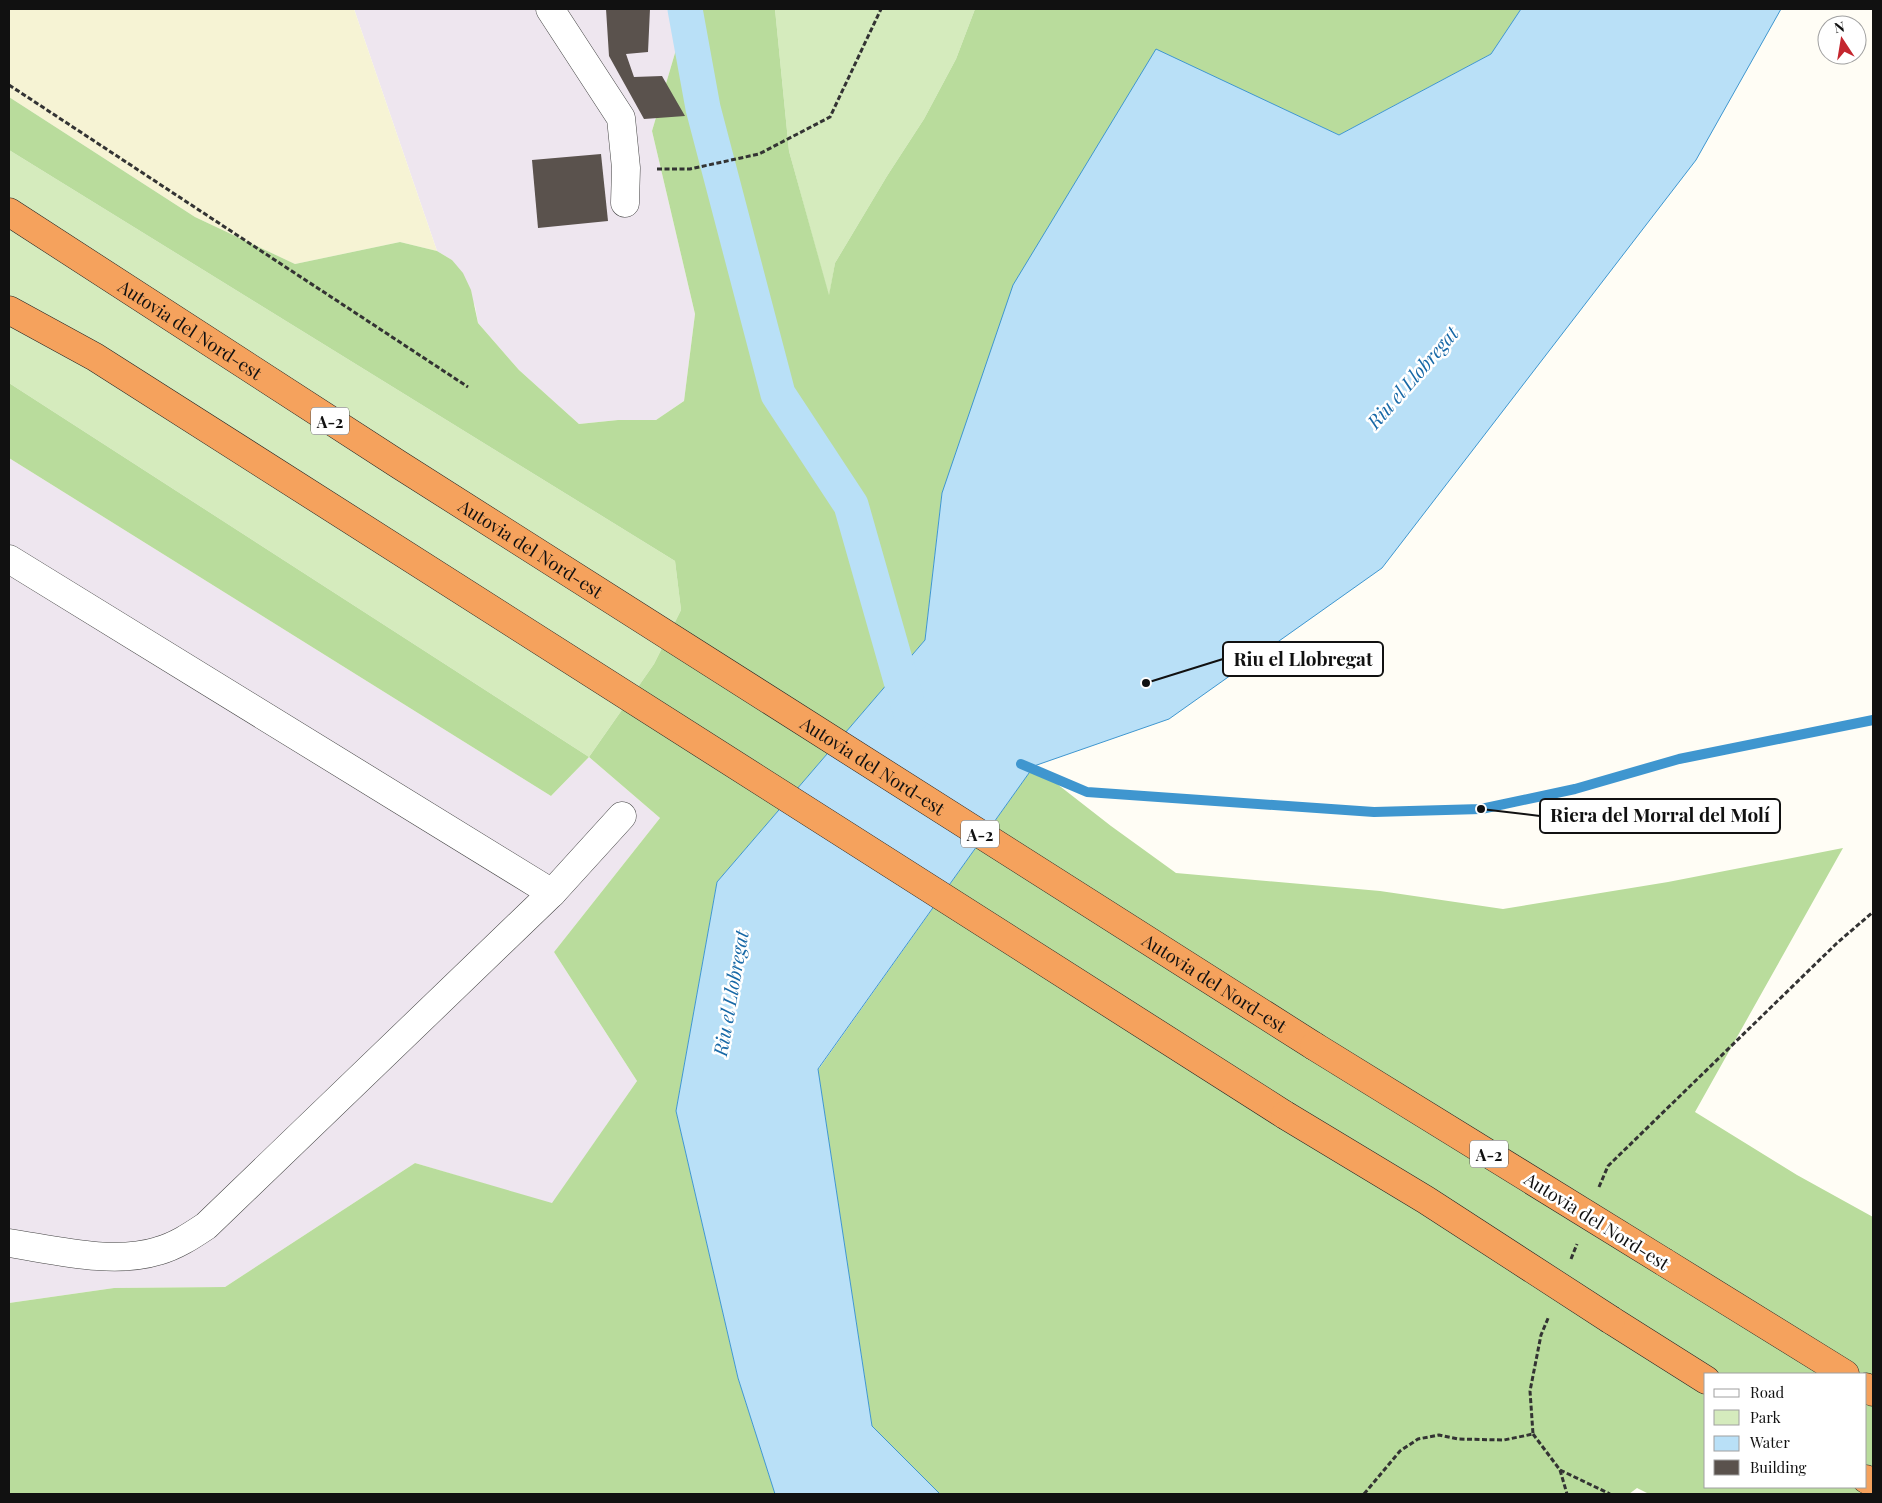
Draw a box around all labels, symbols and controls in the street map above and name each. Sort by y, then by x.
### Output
north arrow [1817,15,1867,65]
text: N [1832,16,1846,37]
street label: Autovia del Nord-est [113,274,267,385]
water label: Riu el Llobregat [1360,319,1465,434]
road number: A-2 [311,408,349,434]
street label: Autovia del Nord-est [453,493,608,604]
callout: Riu el Llobregat [1223,642,1383,676]
text: Riu el Llobregat [1233,645,1373,671]
street label: Autovia del Nord-est [795,710,950,821]
callout: Riera del Morral del Molí [1540,799,1780,833]
text: Riera del Morral del Molí [1550,801,1770,827]
road number: A-2 [961,821,999,848]
water label: Riu el Llobregat [706,926,754,1059]
street label: Autovia del Nord-est [1137,928,1292,1038]
road number: A-2 [1470,1140,1508,1168]
street label: Autovia del Nord-est [1519,1166,1674,1276]
legend [1704,1373,1867,1488]
text: Road [1750,1382,1784,1402]
text: Park [1750,1407,1782,1427]
text: Water [1749,1432,1790,1452]
text: Building [1750,1457,1807,1477]

